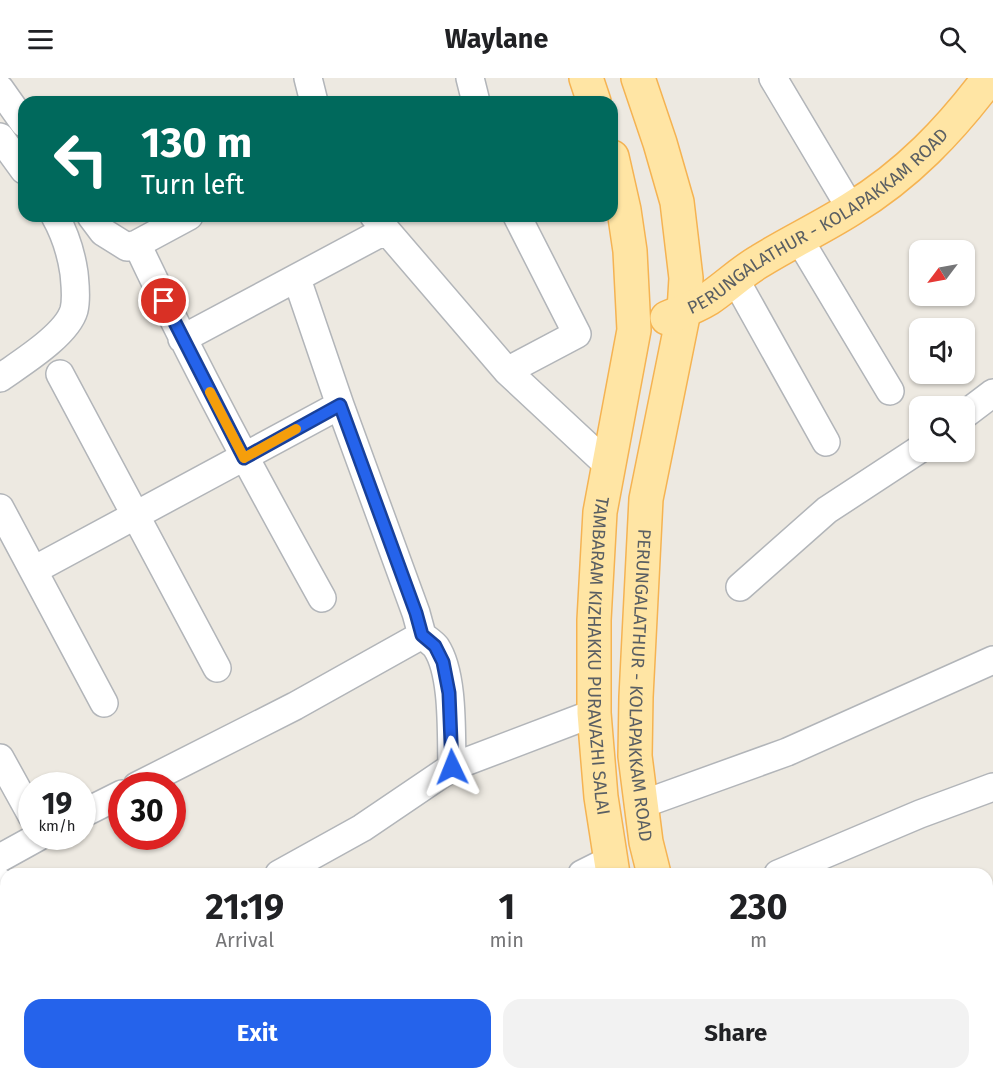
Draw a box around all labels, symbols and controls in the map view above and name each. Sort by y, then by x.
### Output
icon: menu [24,23,57,56]
text: Waylane [445,23,548,55]
icon: search [936,23,969,56]
text: 130 m [141,118,252,168]
icon: left [42,120,120,198]
street label: PERUNGALATHUR - KOLAPAKKAM ROAD [684,124,953,319]
text: Turn left [141,169,244,201]
north arrow [909,240,975,306]
map controls [909,240,975,462]
pin [138,275,189,326]
icon: arrive [147,284,180,317]
button: sound [909,318,975,384]
button: search [909,396,975,462]
street label: TAMBARAM KIZHAKKU PURAVAZHI SALAI [583,494,615,817]
street label: PERUNGALATHUR - KOLAPAKKAM ROAD [624,528,657,843]
position arrow [420,735,484,799]
speed limit sign: 30 [108,772,186,850]
text: 19 [42,786,72,822]
text: km/h [38,817,76,835]
text: 21:19 [205,885,284,929]
text: 1 [498,885,515,929]
text: 230 [729,885,788,929]
text: Arrival [215,928,274,952]
text: min [490,928,524,952]
text: m [750,928,767,952]
button: Exit [24,999,491,1068]
button: Share [503,999,969,1068]

